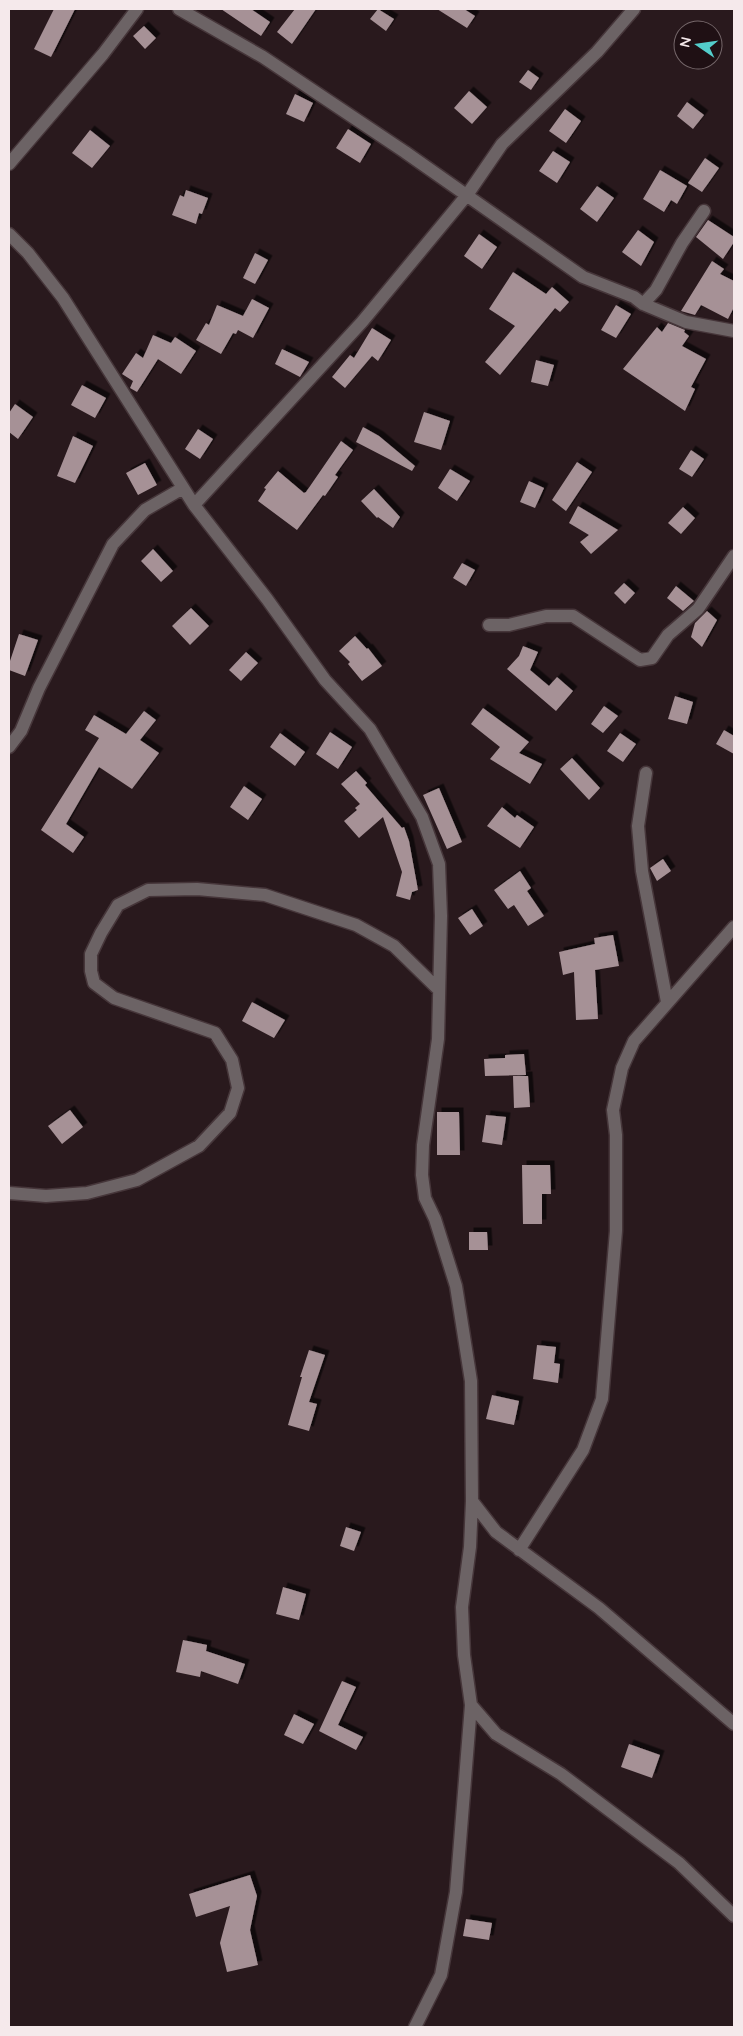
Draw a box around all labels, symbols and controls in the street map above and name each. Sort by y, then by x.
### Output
north arrow [673,20,723,70]
text: N [675,35,695,49]

